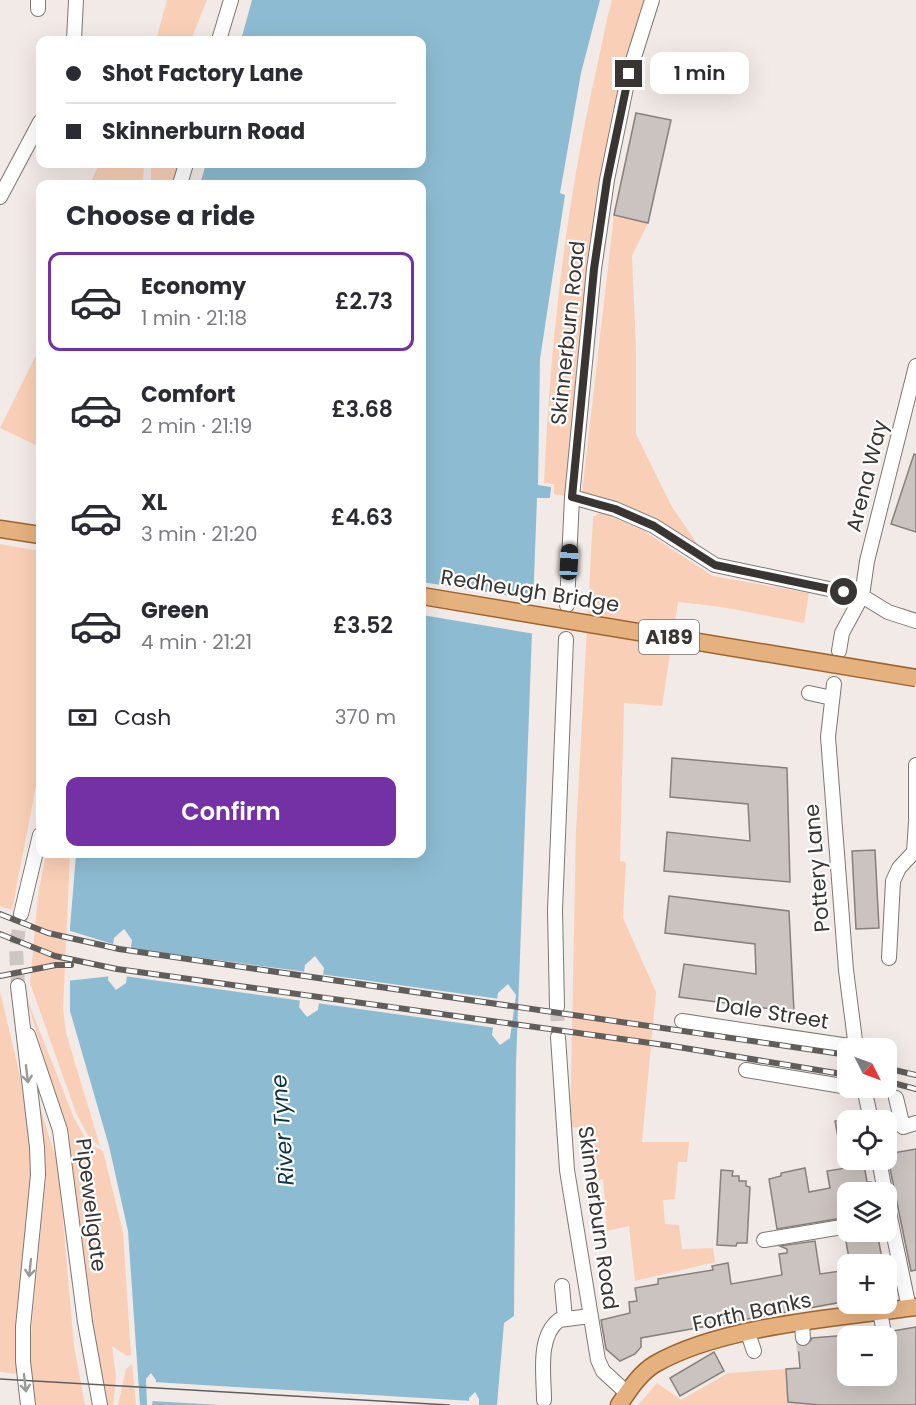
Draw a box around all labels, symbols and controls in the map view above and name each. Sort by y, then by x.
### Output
callout: 1 min [650,53,749,95]
text: Shot Factory Lane [102,58,303,89]
text: 1 min [674,59,725,87]
route end [615,60,642,87]
text: Skinnerburn Road [102,116,305,147]
text: Choose a ride [66,197,255,234]
street label: Skinnerburn Road [543,239,592,427]
text: Economy [141,271,246,302]
icon: car [69,275,123,329]
text: £2.73 [335,286,393,317]
text: 1 min · 21:18 [141,304,247,332]
text: Comfort [141,379,235,410]
icon: car [69,383,123,437]
text: £3.68 [331,394,393,425]
text: 2 min · 21:19 [141,412,252,440]
street label: Arena Way [839,417,895,535]
text: XL [141,487,167,518]
icon: car [69,491,123,545]
text: £4.63 [331,502,393,533]
text: 3 min · 21:20 [141,520,258,548]
car [559,544,579,580]
street label: Redheugh Bridge [439,562,621,619]
route start [830,578,857,605]
text: Green [141,595,209,626]
icon: car [69,599,123,653]
text: £3.52 [333,610,393,641]
road number: A189 [639,620,699,654]
text: 4 min · 21:21 [141,628,252,656]
icon: cash [66,701,99,734]
text: Cash [114,702,171,733]
text: 370 m [335,703,396,731]
button: Confirm [66,777,396,846]
street label: Pottery Lane [796,803,837,934]
street label: Dale Street [713,989,831,1036]
north arrow [837,1038,897,1098]
map controls [837,1038,897,1386]
one-way arrow [22,1064,33,1083]
water label: River Tyne [263,1073,302,1187]
button: locate [837,1110,897,1170]
street label: Skinnerburn Road [571,1124,626,1312]
street label: Pipewellgate [69,1137,114,1273]
button: layers [837,1182,897,1242]
button: + [837,1254,897,1314]
one-way arrow [24,1258,35,1277]
street label: Forth Banks [690,1285,814,1338]
button: − [837,1326,897,1386]
one-way arrow [20,1372,31,1392]

